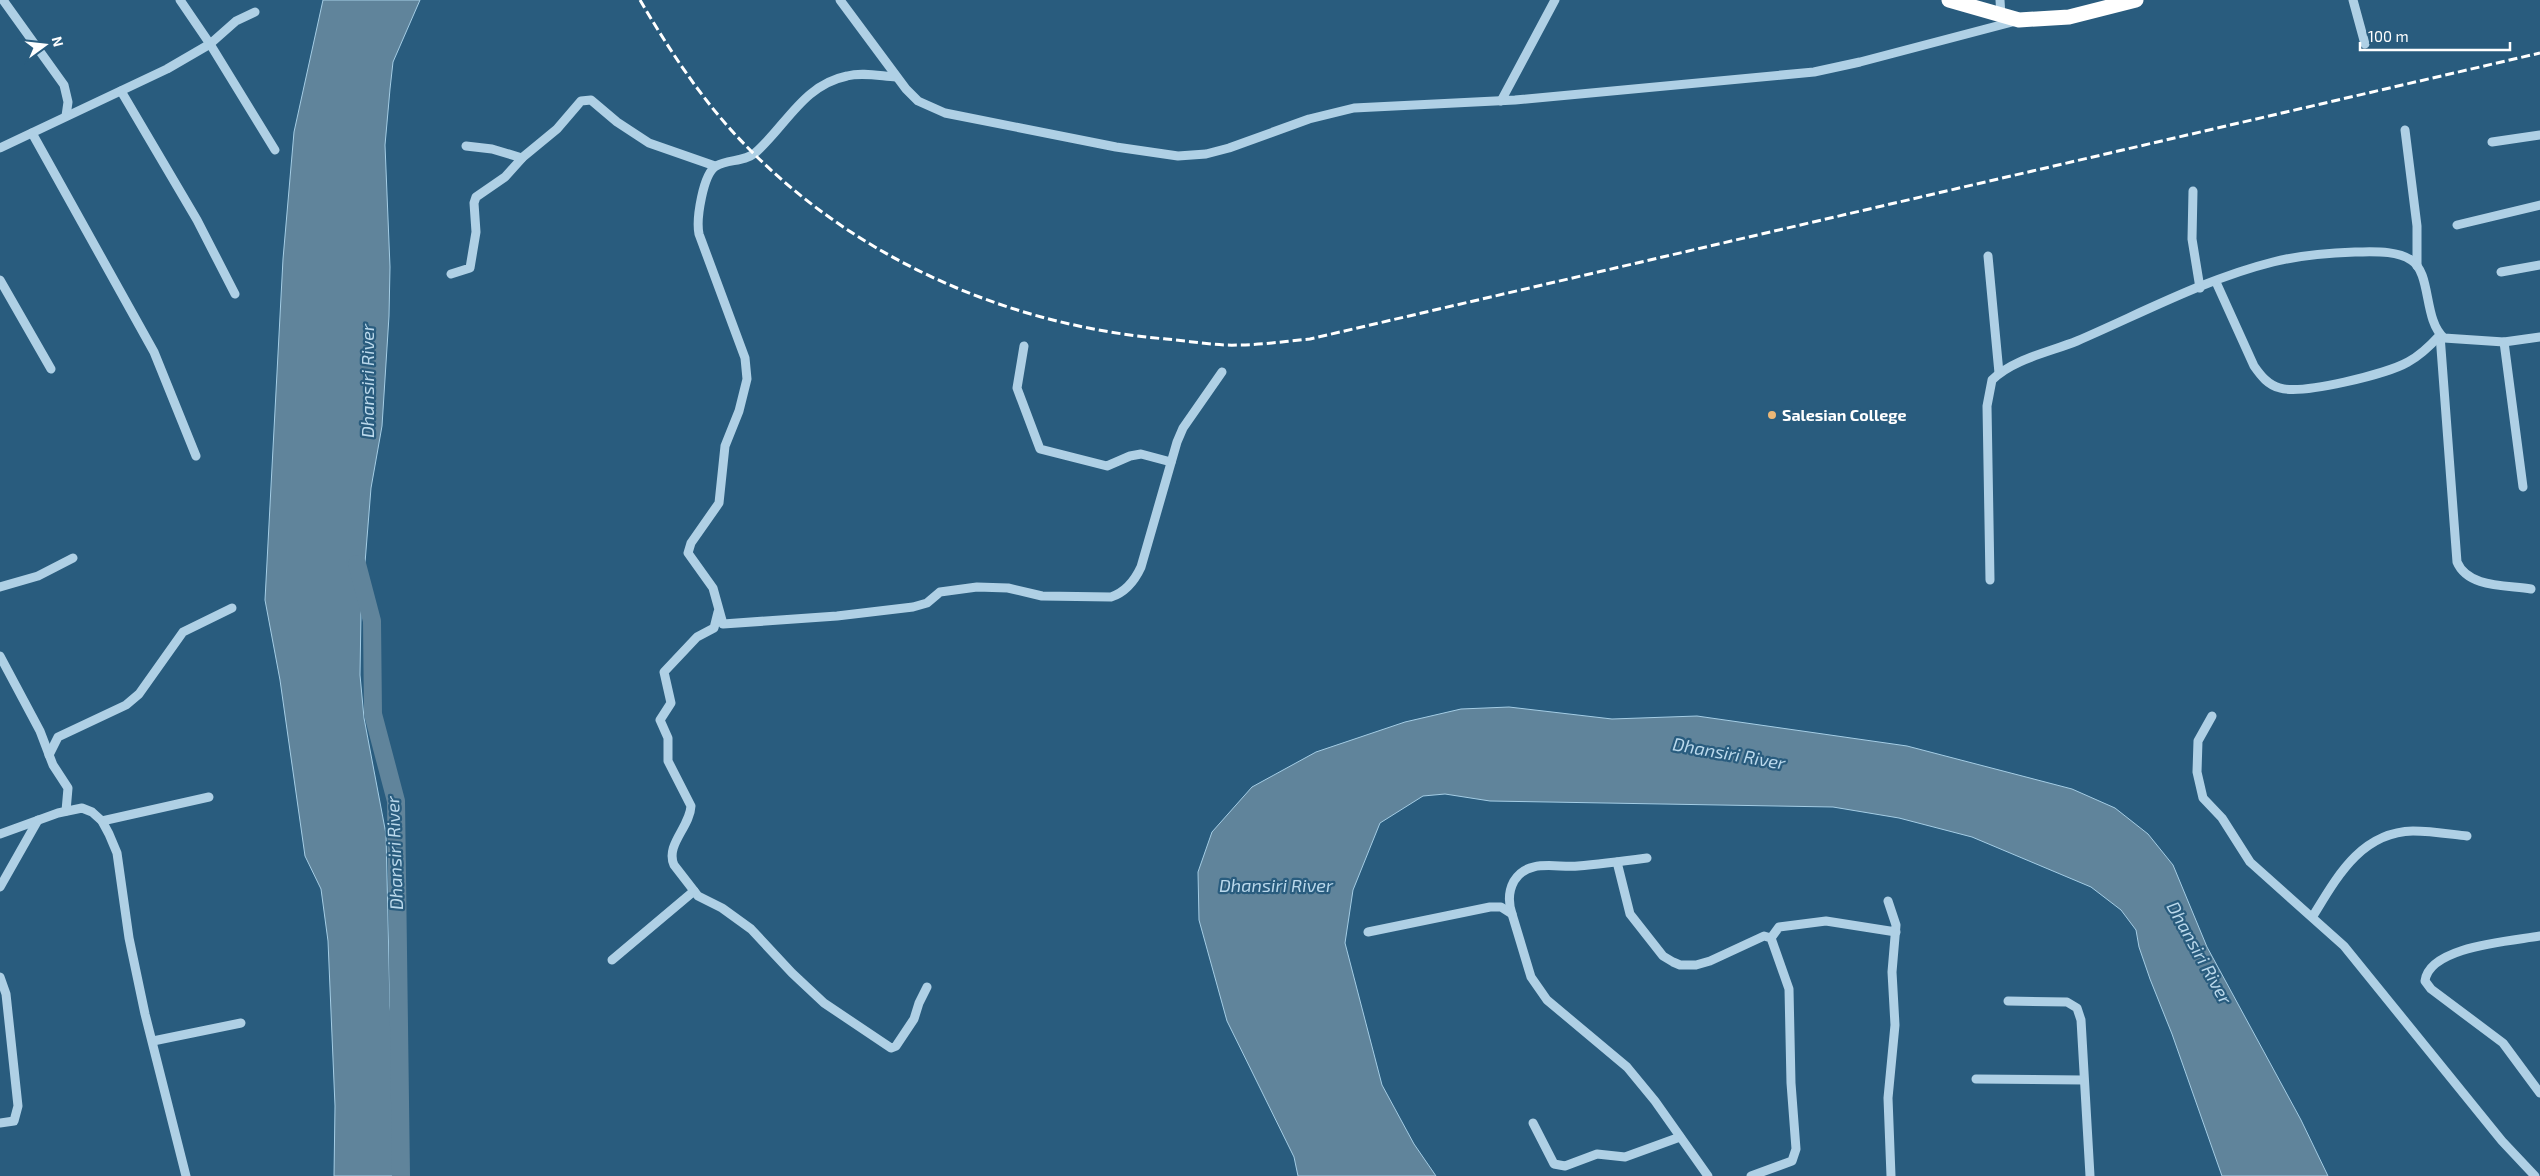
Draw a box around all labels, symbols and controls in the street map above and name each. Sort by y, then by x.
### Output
north arrow [20,20,70,70]
scale bar [2360,20,2510,52]
text: 100 m [2368,27,2409,45]
text: N [49,34,68,49]
water label: Dhansiri River [356,323,378,438]
place label: Salesian College [1782,405,1906,424]
marker: Salesian College [1766,409,1778,421]
water label: Dhansiri River [1671,732,1788,774]
water label: Dhansiri River [381,795,407,910]
water label: Dhansiri River [1219,874,1334,896]
water label: Dhansiri River [2163,897,2238,1008]

